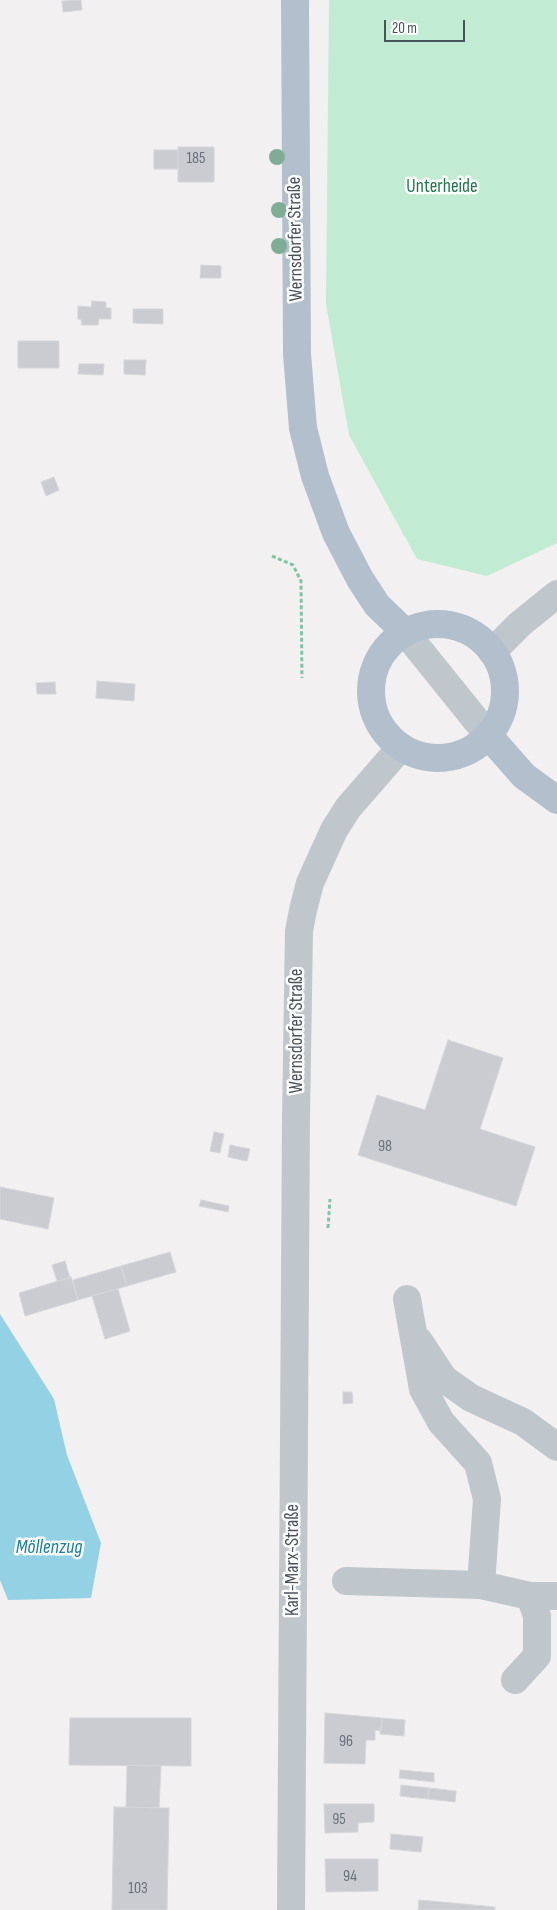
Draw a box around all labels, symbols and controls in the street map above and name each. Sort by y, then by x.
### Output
scale bar [387,10,468,42]
text: 20 m [392,19,417,38]
house number: 185 [186,149,206,169]
street label: Wernsdorfer Straße [284,176,308,302]
park label: Unterheide [406,176,478,198]
street label: Wernsdorfer Straße [286,969,308,1093]
house number: 98 [378,1137,392,1157]
street label: Karl-Marx-Straße [282,1504,304,1616]
water label: Möllenzug [16,1536,82,1560]
house number: 96 [339,1732,353,1752]
house number: 95 [332,1810,346,1830]
house number: 94 [343,1867,357,1887]
house number: 103 [128,1879,148,1899]

